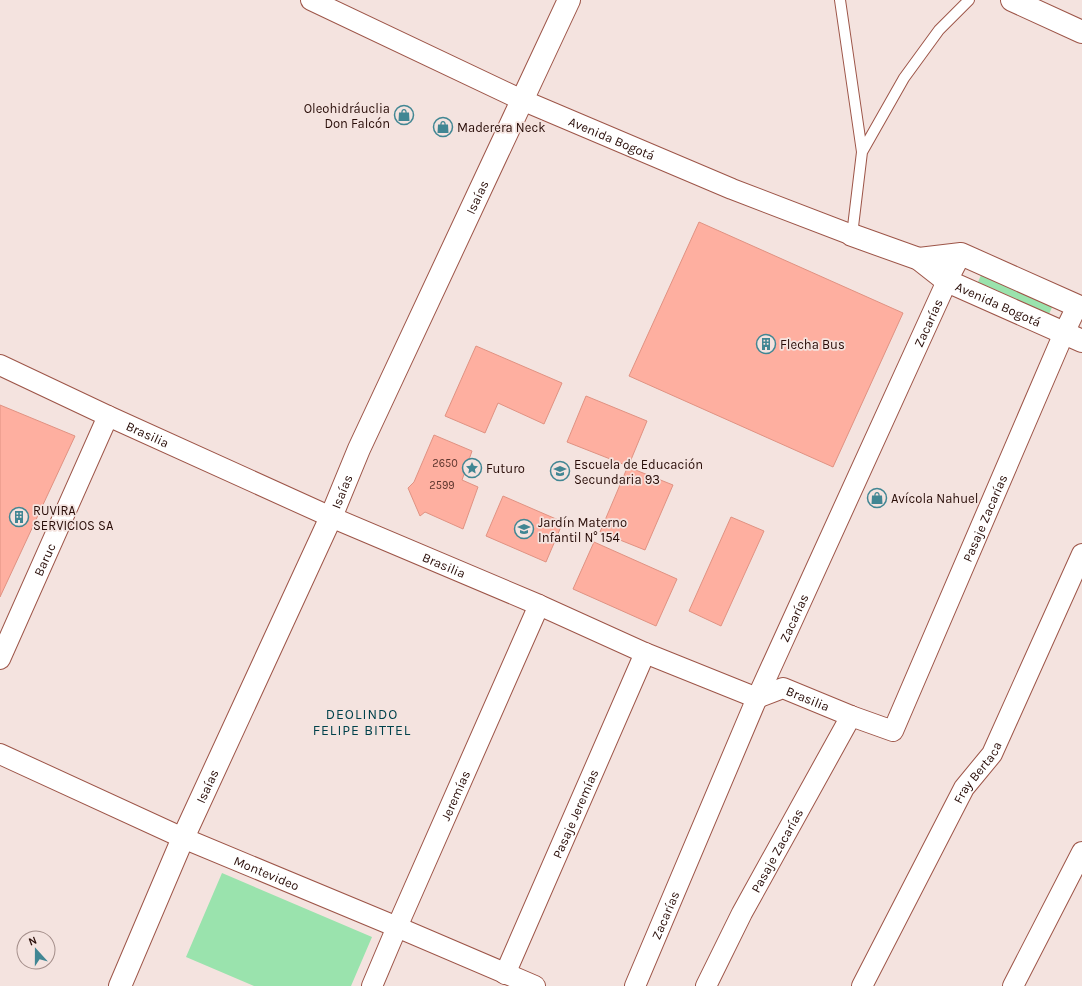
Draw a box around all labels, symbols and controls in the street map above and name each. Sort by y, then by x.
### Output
place label: Oleohidráuclia Don Falcón [304,101,390,131]
shop icon: Oleohidráuclia Don Falcón [393,104,415,126]
street label: Avenida Bogotá [566,114,657,163]
shop icon: Maderera Neck [432,116,454,138]
place label: Maderera Neck [457,120,545,135]
street label: Isaías [463,178,492,217]
street label: Avenida Bogotá [953,279,1043,330]
street label: Zacarías [911,296,946,350]
building icon: Flecha Bus [755,333,777,355]
place label: Flecha Bus [780,337,845,352]
street label: Brasilia [124,418,171,451]
house number: 2650 [432,457,458,470]
place icon: Futuro [461,457,483,479]
place label: Escuela de Educación Secundaria 93 [574,457,703,487]
school or university icon: Escuela de Educación Secundaria 93 [549,460,571,482]
place label: Futuro [486,461,525,476]
street label: Isaías [328,472,356,511]
street label: Pasaje Zacarías [960,472,1010,564]
house number: 2599 [429,479,455,492]
shop icon: Avícola Nahuel [866,487,888,509]
place label: Avícola Nahuel [891,491,978,506]
place label: RUVIRA SERVICIOS SA [33,503,114,533]
building icon: RUVIRA SERVICIOS SA [8,506,30,528]
place label: Jardín Materno Infantil N° 154 [538,515,627,545]
school or university icon: Jardín Materno Infantil N° 154 [513,518,535,540]
street label: Baruc [31,541,59,578]
street label: Brasilia [420,550,468,581]
street label: Zacarías [777,591,812,644]
street label: Brasilia [784,683,832,714]
district label: DEOLINDO FELIPE BITTEL [313,706,411,739]
street label: Fray Bertaca [950,739,1005,806]
street label: Isaías [193,767,222,806]
street label: Pasaje Jeremías [549,767,601,861]
street label: Jeremías [438,768,473,823]
street label: Pasaje Zacarías [748,806,806,895]
street label: Montevideo [232,853,301,894]
street label: Zacarías [649,889,682,942]
north arrow [16,930,56,970]
text: N [27,934,39,949]

